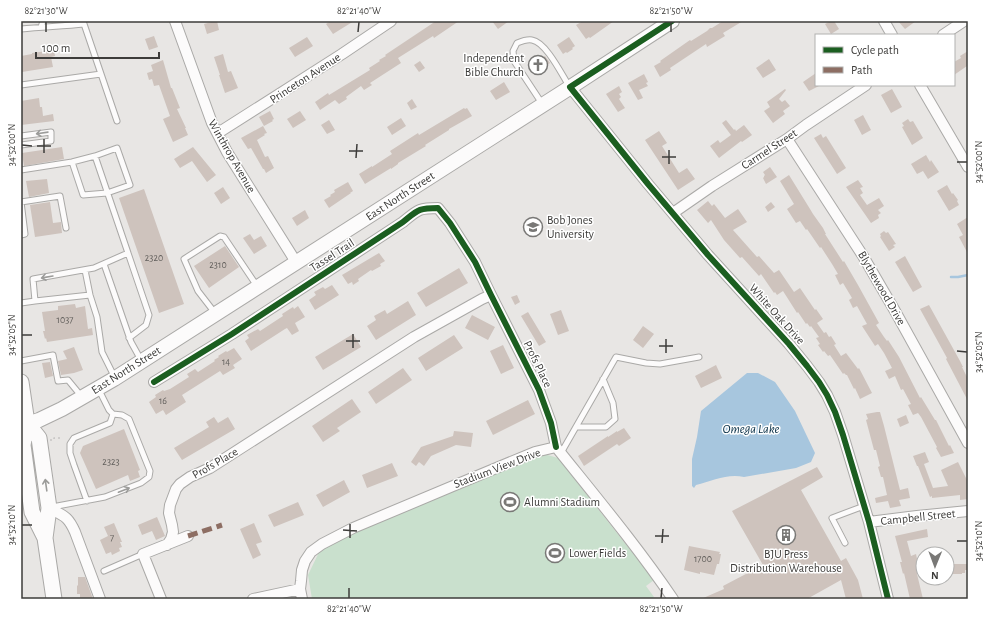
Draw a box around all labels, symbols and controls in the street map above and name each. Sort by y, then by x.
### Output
text: 82°21'30"W [24,6,68,16]
text: 82°21'40"W [337,6,381,16]
text: 82°21'50"W [649,6,693,16]
scale bar [36,34,159,60]
legend [815,34,955,86]
text: 100 m [42,42,70,54]
text: Cycle path [851,44,899,57]
street label: Princeton Avenue [267,51,343,105]
place label: Independent Bible Church [463,52,524,78]
church icon: Independent Bible Church [527,54,549,76]
text: Path [851,64,873,76]
street label: Winthrop Avenue [206,117,258,195]
text: 34°52'00"N [7,124,17,166]
street label: Carmel Street [739,126,799,171]
one-way arrow [36,129,49,137]
text: 34°52'00"N [974,141,984,183]
street label: East North Street [363,169,437,223]
place label: Bob Jones University [547,214,594,241]
school or university icon: Bob Jones University [522,216,544,238]
street label: Tassel Trail [308,236,356,274]
street label: Blythewood Drive [855,249,908,327]
house number: 2320 [145,253,163,263]
house number: 2310 [209,260,227,270]
one-way arrow [41,273,54,281]
street label: White Oak Drive [747,282,807,346]
text: 34°52'05"N [7,314,17,356]
house number: 1037 [56,315,74,325]
text: 34°52'05"N [974,331,984,373]
street label: Profs Place [522,339,554,389]
street label: East North Street [89,344,163,396]
house number: 14 [222,357,230,367]
house number: 16 [159,396,167,406]
water label: Omega Lake [722,423,780,436]
street label: Profs Place [190,445,240,481]
street label: Stadium View Drive [452,446,542,490]
house number: 2323 [102,457,120,467]
one-way arrow [42,479,50,492]
one-way arrow [117,485,129,493]
sports icon: Alumni Stadium [499,491,521,513]
place label: Alumni Stadium [524,496,600,508]
text: 34°52'10"N [7,505,17,545]
street label: Campbell Street [880,507,956,527]
text: 34°52'10"N [974,521,984,561]
building icon: BJU Press Distribution Warehouse [775,524,797,546]
house number: 7 [110,533,114,543]
sports icon: Lower Fields [544,542,566,564]
north arrow [915,546,955,586]
place label: Lower Fields [569,547,626,559]
place label: BJU Press Distribution Warehouse [730,548,842,574]
house number: 1700 [694,554,712,564]
text: N [931,570,939,581]
text: 82°21'40"W [327,604,371,614]
text: 82°21'50"W [639,604,683,614]

